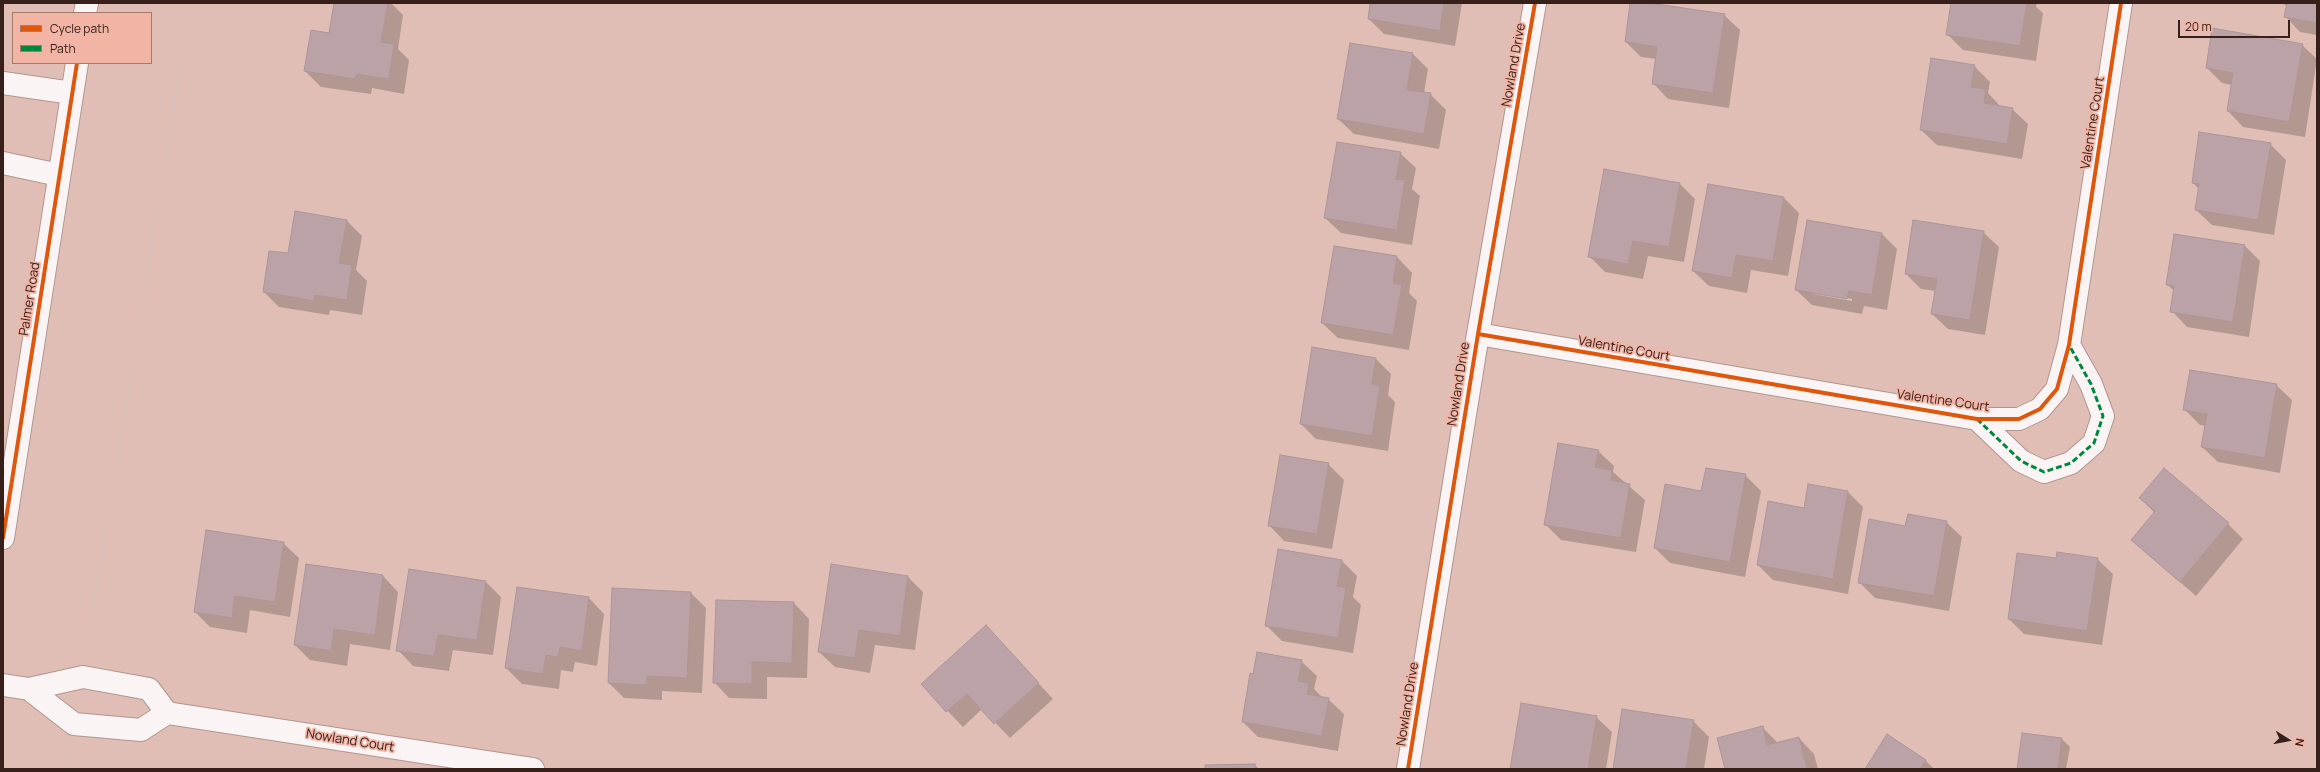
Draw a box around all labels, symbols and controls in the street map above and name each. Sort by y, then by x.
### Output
legend [12,12,152,64]
scale bar [2180,12,2292,38]
text: 20 m [2185,18,2212,35]
text: Cycle path [50,20,109,37]
street label: Nowland Drive [1499,22,1529,108]
text: Path [50,40,76,57]
street label: Valentine Court [2078,76,2108,170]
street label: Palmer Road [16,261,44,337]
street label: Valentine Court [1577,333,1671,365]
street label: Nowland Drive [1445,341,1473,427]
street label: Valentine Court [1896,387,1990,415]
street label: Nowland Drive [1394,661,1422,747]
north arrow [2268,720,2308,760]
street label: Nowland Court [305,726,395,756]
text: N [2292,737,2308,748]

